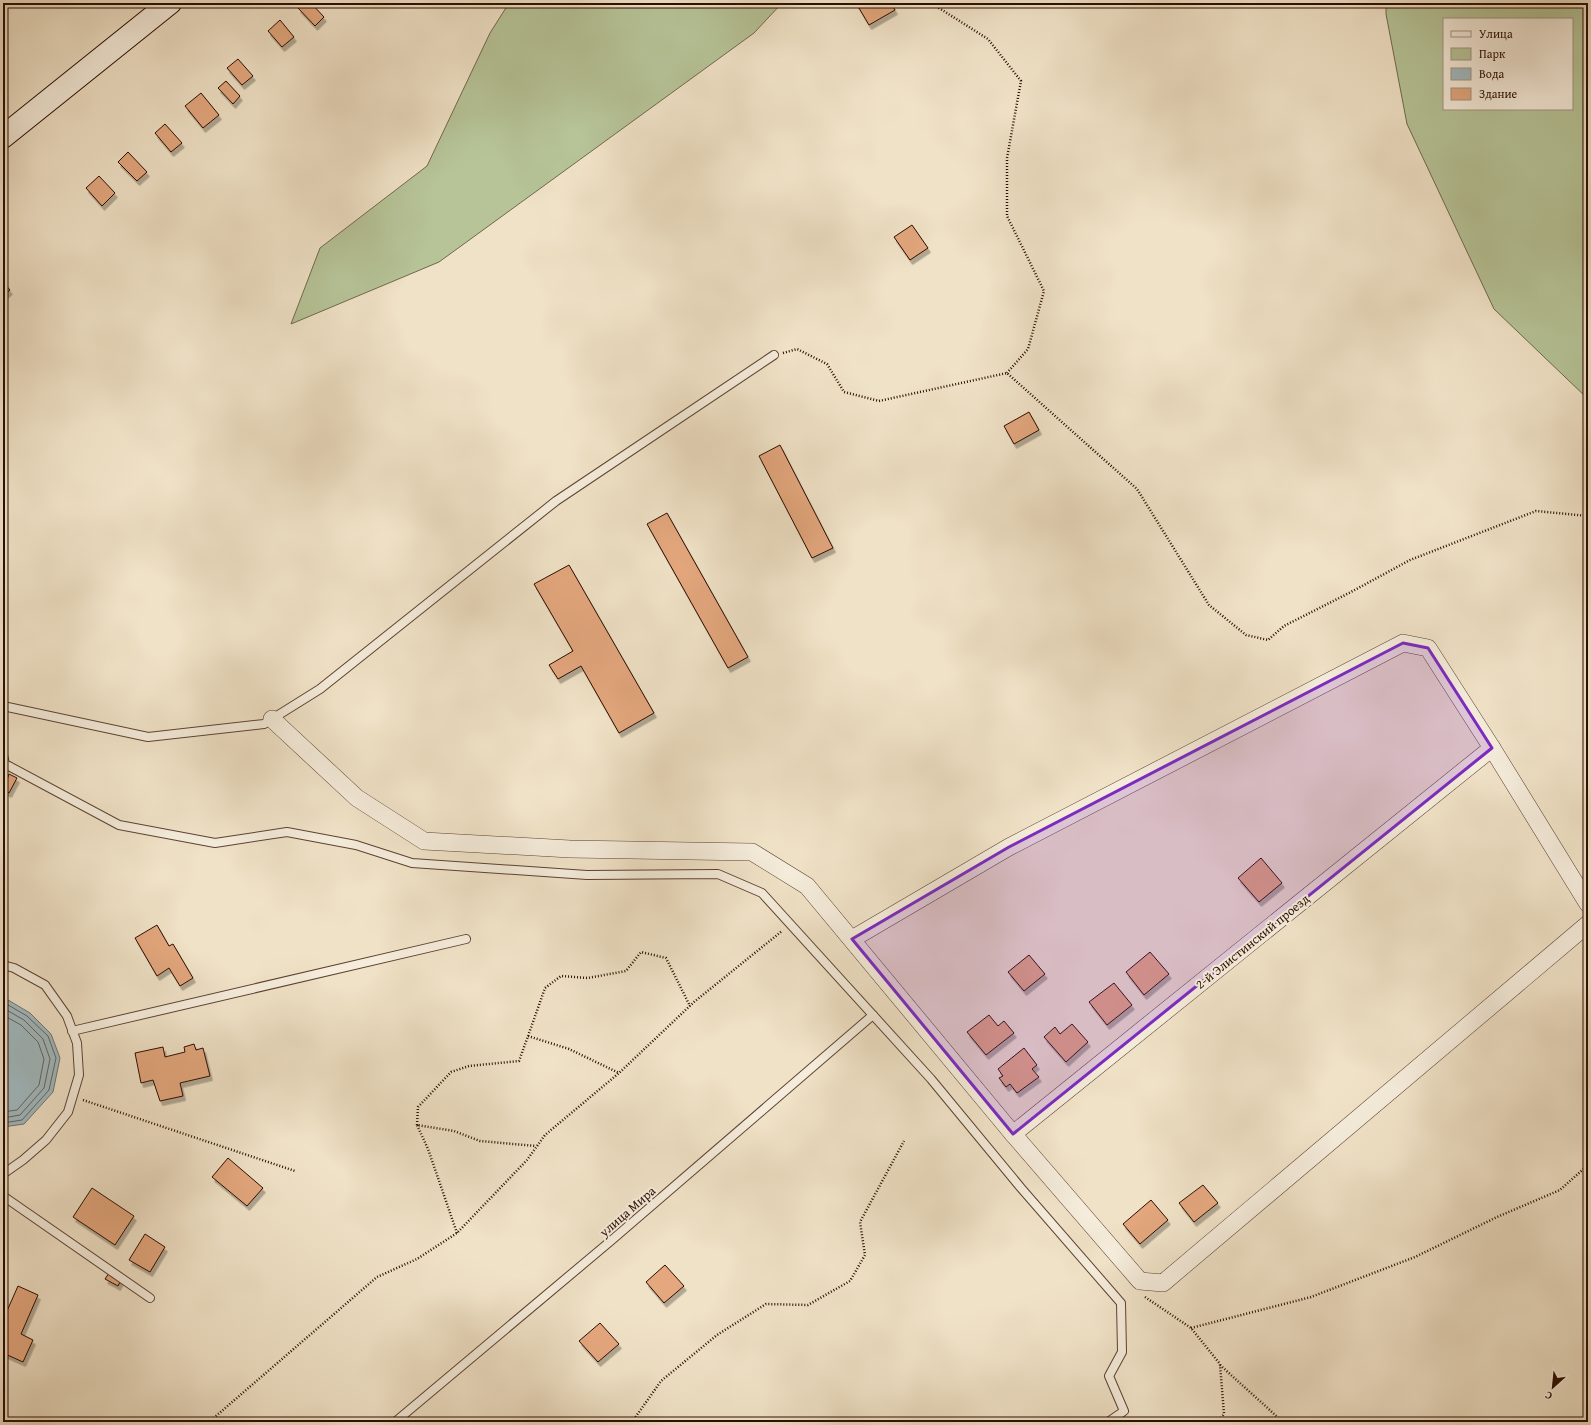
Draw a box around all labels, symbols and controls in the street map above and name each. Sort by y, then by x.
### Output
legend [1443,18,1573,110]
text: Улица [1479,25,1513,42]
text: Парк [1479,45,1506,62]
text: Вода [1479,65,1504,82]
text: Здание [1479,85,1518,102]
street label: 2-й Элистинский проезд [1191,889,1313,993]
street label: улица Мира [594,1181,660,1242]
north arrow [1533,1367,1573,1407]
text: С [1542,1387,1555,1404]

